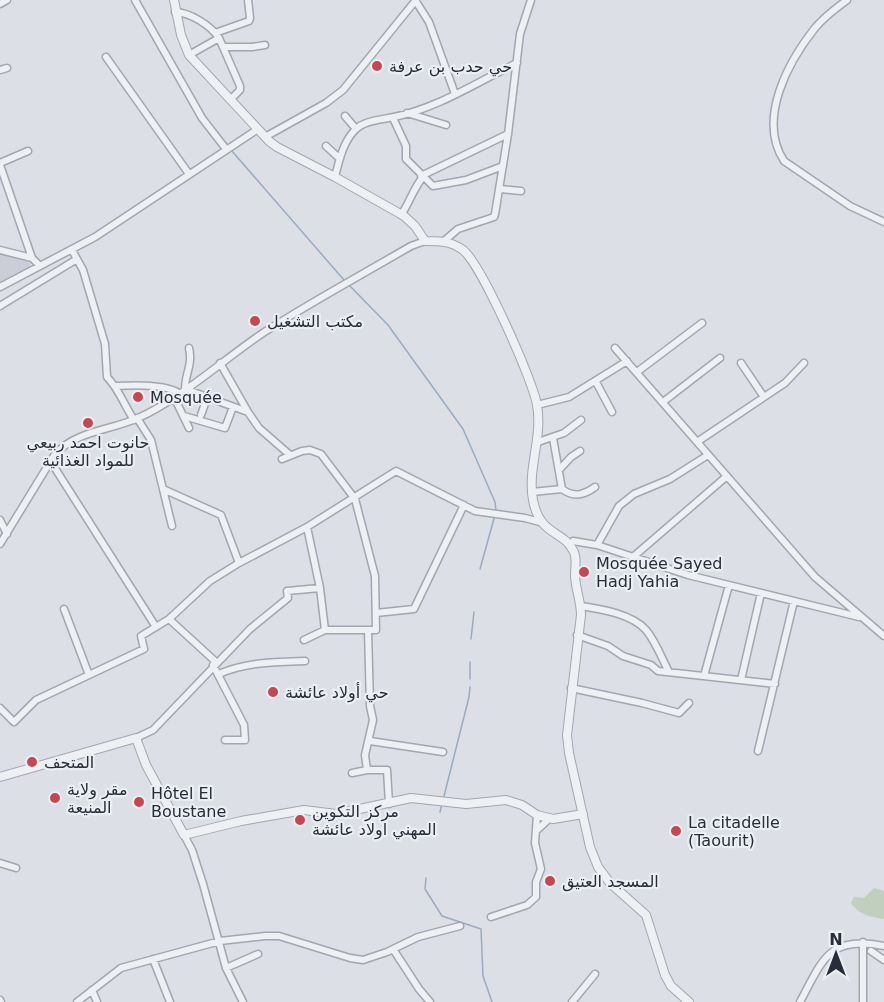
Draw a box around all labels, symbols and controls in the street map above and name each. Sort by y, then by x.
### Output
place label: حي حدب بن عرفة [389,57,512,77]
marker: حي حدب بن عرفة [370,59,384,73]
place label: مكتب التشغيل [267,312,363,331]
marker: مكتب التشغيل [248,314,262,328]
place label: Mosquée [150,388,222,407]
marker: Mosquée [131,390,145,404]
marker: حانوت احمد ربيعي للمواد الغذائية [81,416,95,430]
place label: حانوت احمد ربيعي للمواد الغذائية [27,433,149,471]
place label: Mosquée Sayed Hadj Yahia [596,554,722,591]
marker: Mosquée Sayed Hadj Yahia [577,565,591,579]
place label: حي أولاد عائشة [285,682,389,703]
marker: حي أولاد عائشة [266,685,280,699]
place label: المتحف [44,753,94,772]
marker: المتحف [25,755,39,769]
place label: مقر ولاية المنيعة [67,780,127,817]
place label: Hôtel El Boustane [151,784,226,821]
marker: مقر ولاية المنيعة [48,791,62,805]
marker: Hôtel El Boustane [132,795,146,809]
place label: مركز التكوين المهني اولاد عائشة [312,802,436,840]
marker: مركز التكوين المهني اولاد عائشة [293,813,307,827]
place label: La citadelle (Taourit) [688,813,780,850]
marker: La citadelle (Taourit) [669,824,683,838]
place label: المسجد العتيق [562,872,659,892]
marker: المسجد العتيق [543,874,557,888]
north arrow [806,924,866,984]
text: N [829,930,843,949]

